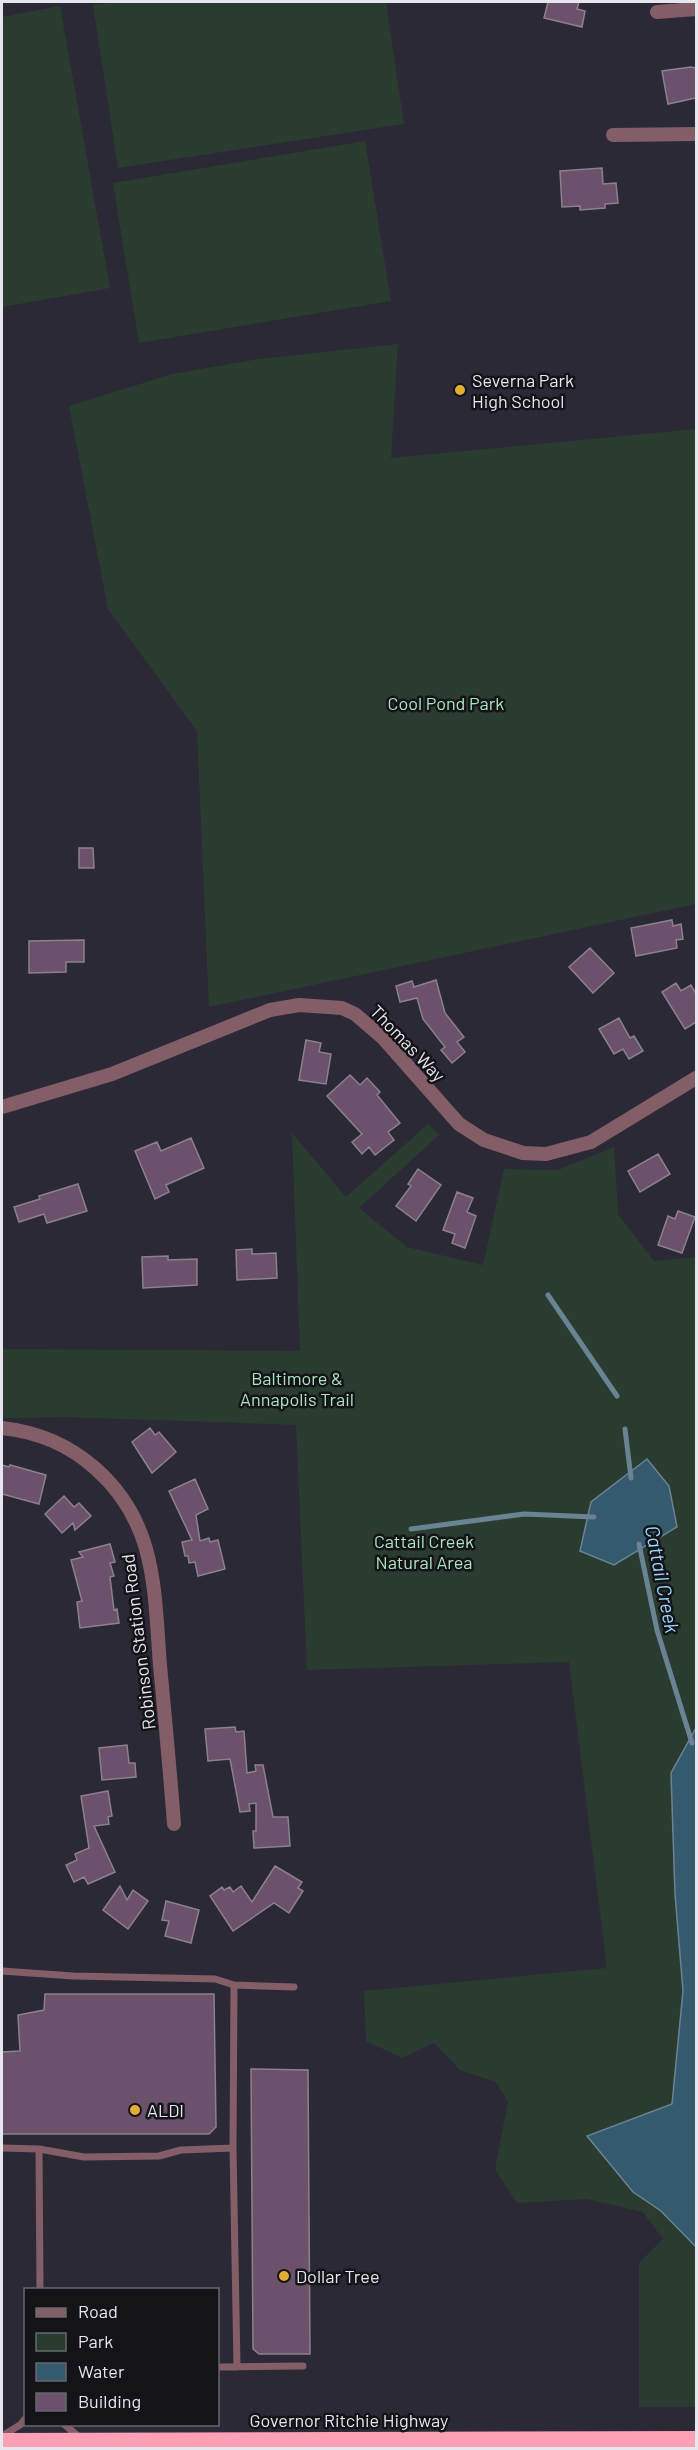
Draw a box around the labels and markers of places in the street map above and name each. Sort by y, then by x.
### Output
place label: Severna Park High School [472,369,574,412]
marker: Severna Park High School [453,383,467,397]
place label: ALDI [147,2099,184,2121]
marker: ALDI [128,2103,142,2117]
place label: Dollar Tree [296,2265,380,2287]
marker: Dollar Tree [277,2269,291,2283]

